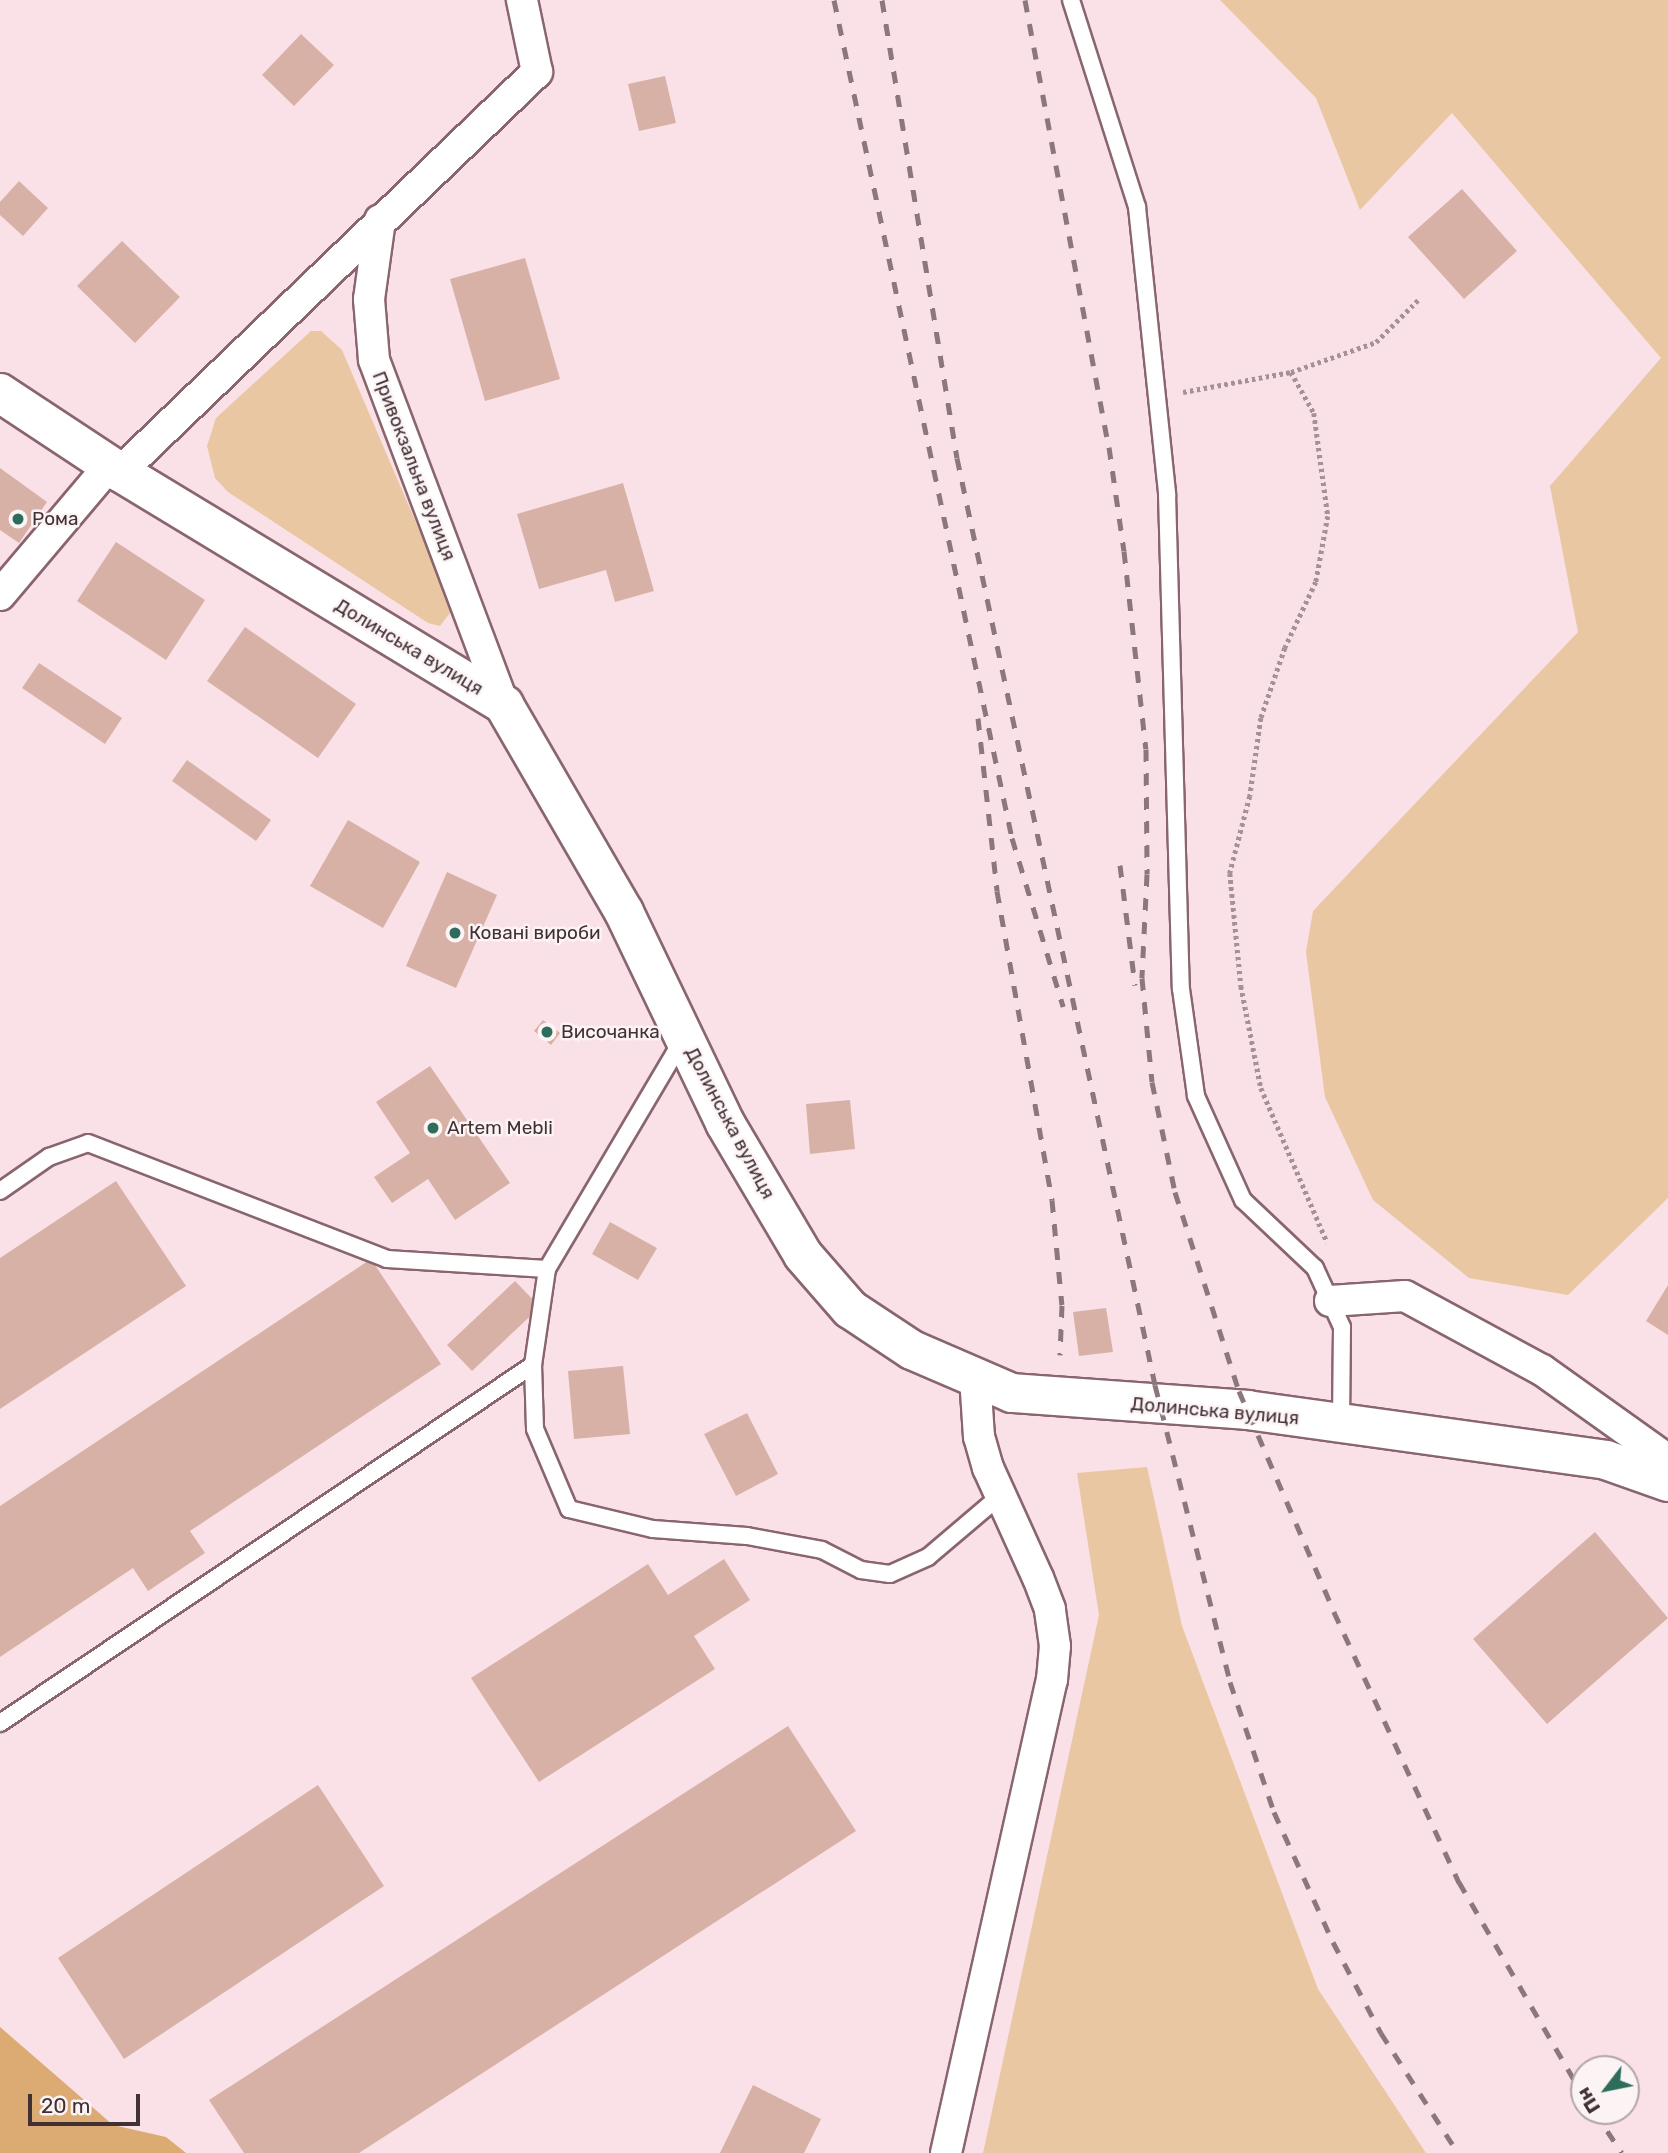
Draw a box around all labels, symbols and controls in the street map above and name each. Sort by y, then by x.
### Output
street label: Привокзальна вулиця [367,368,461,564]
place label: Рома [32,508,79,530]
marker: Рома [10,511,26,527]
street label: Долинська вулиця [331,594,487,700]
place label: Ковані вироби [469,922,601,944]
marker: Ковані вироби [447,925,463,941]
place label: Височанка [561,1021,660,1043]
marker: Височанка [539,1024,555,1040]
street label: Долинська вулиця [680,1043,780,1203]
place label: Artem Mebli [447,1117,553,1139]
marker: Artem Mebli [425,1120,441,1136]
street label: Долинська вулиця [1130,1392,1300,1430]
north arrow [1570,2055,1640,2125]
scale bar [32,2080,144,2124]
text: Пн [1572,2083,1605,2118]
text: 20 m [41,2093,90,2118]

